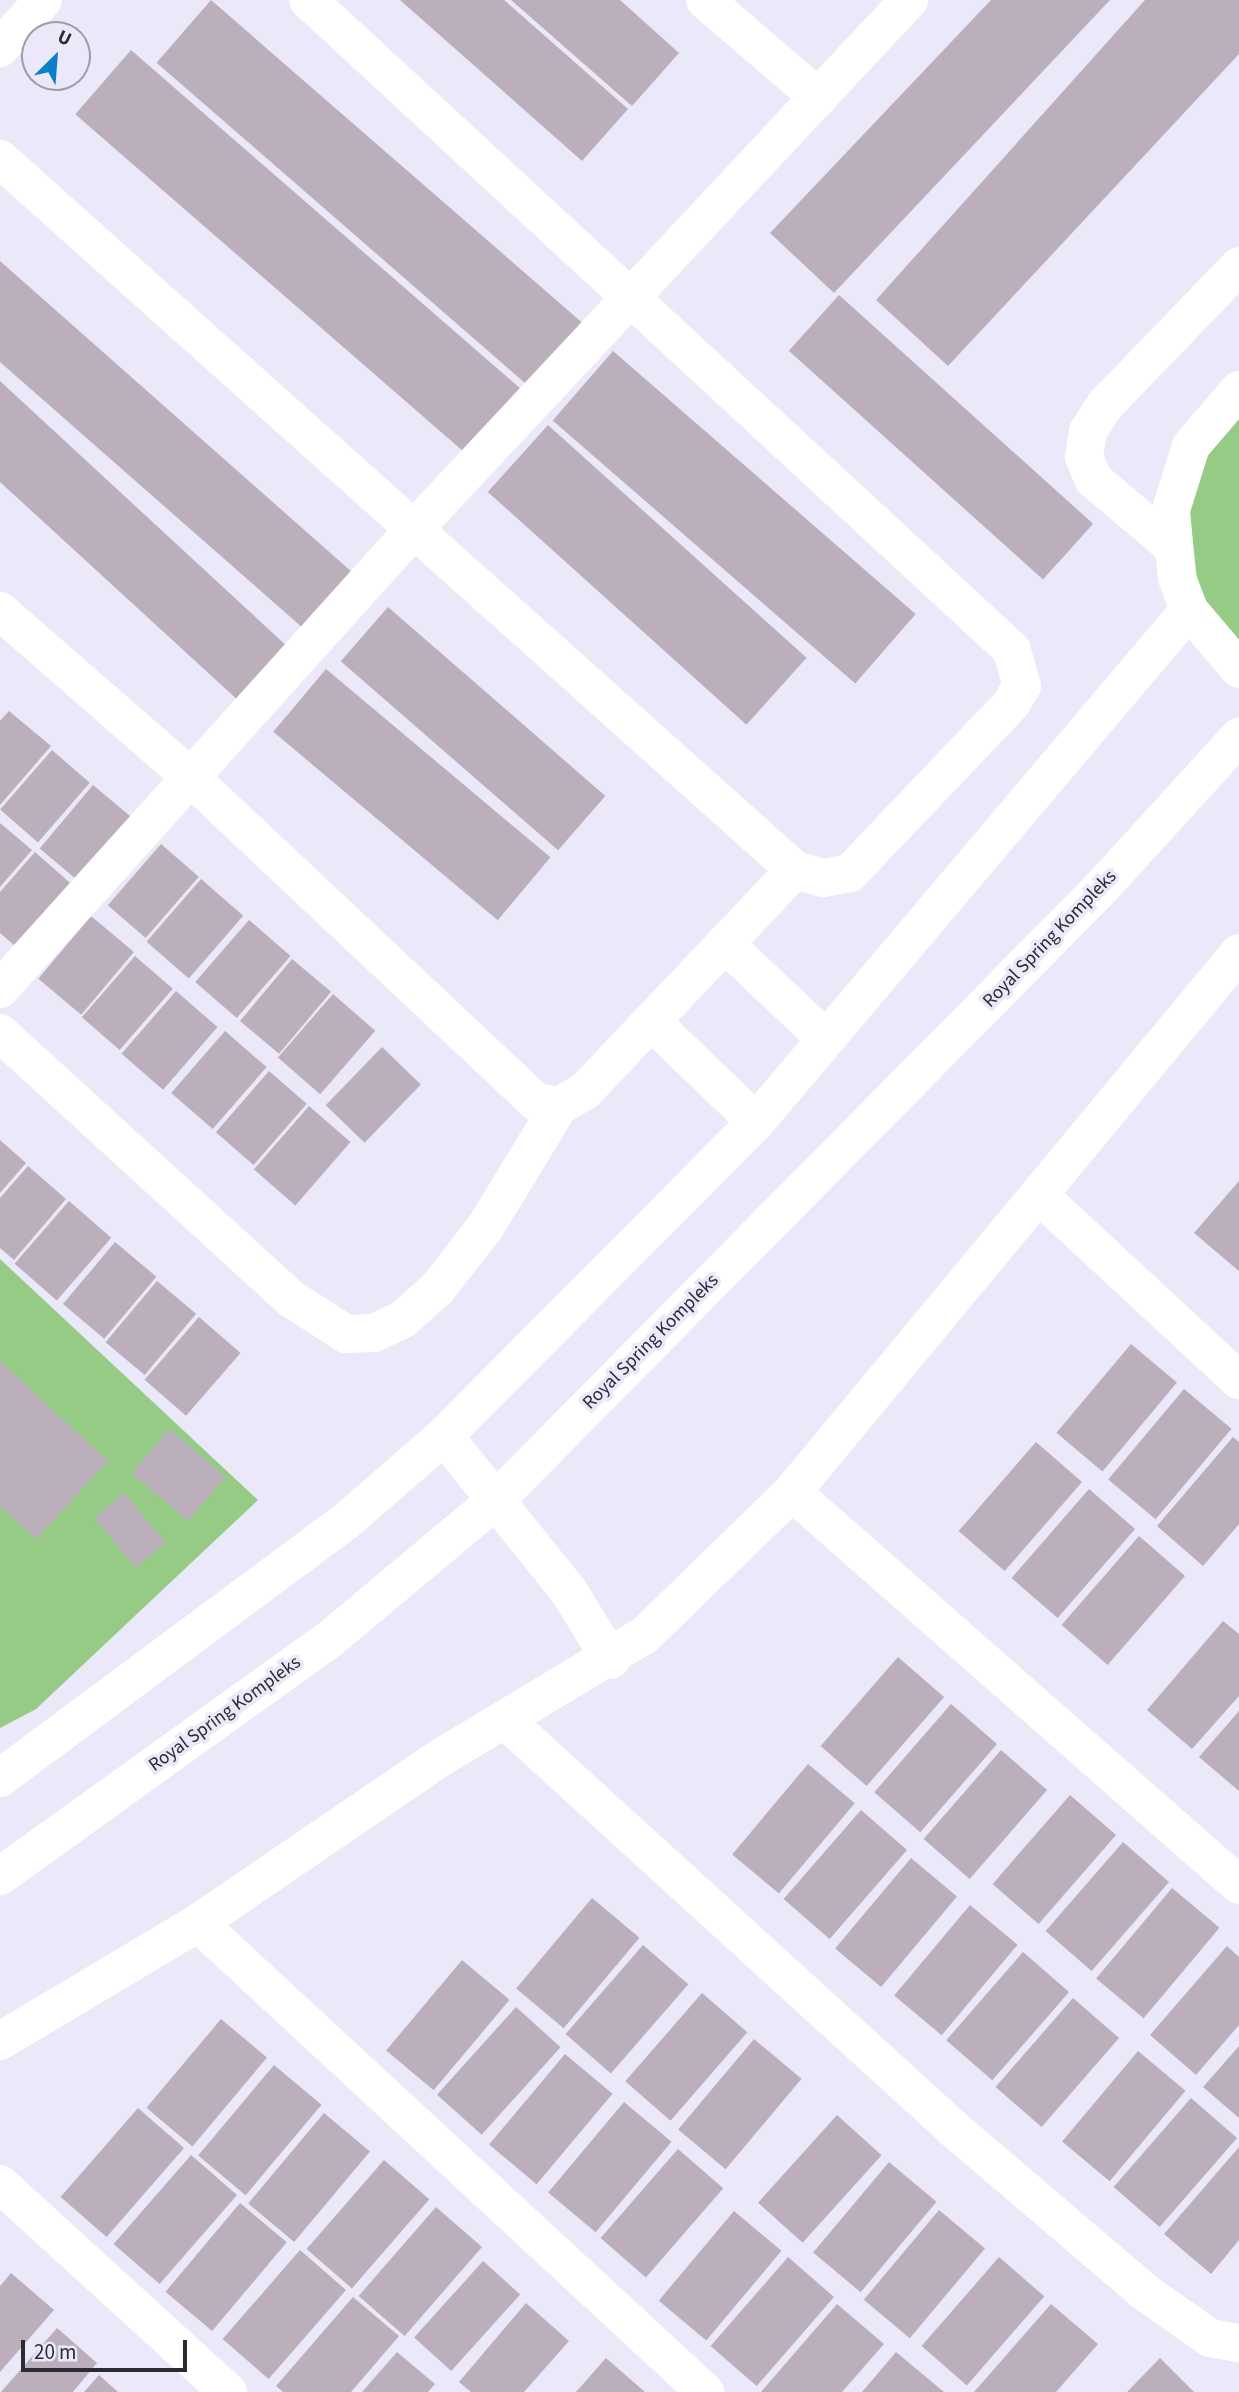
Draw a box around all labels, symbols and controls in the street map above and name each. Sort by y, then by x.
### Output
north arrow [21,21,91,91]
text: U [53,23,76,53]
street label: Royal Spring Kompleks [978,865,1122,1013]
street label: Royal Spring Kompleks [578,1269,724,1415]
street label: Royal Spring Kompleks [145,1651,305,1777]
scale bar [24,2326,191,2370]
text: 20 m [34,2337,76,2367]

